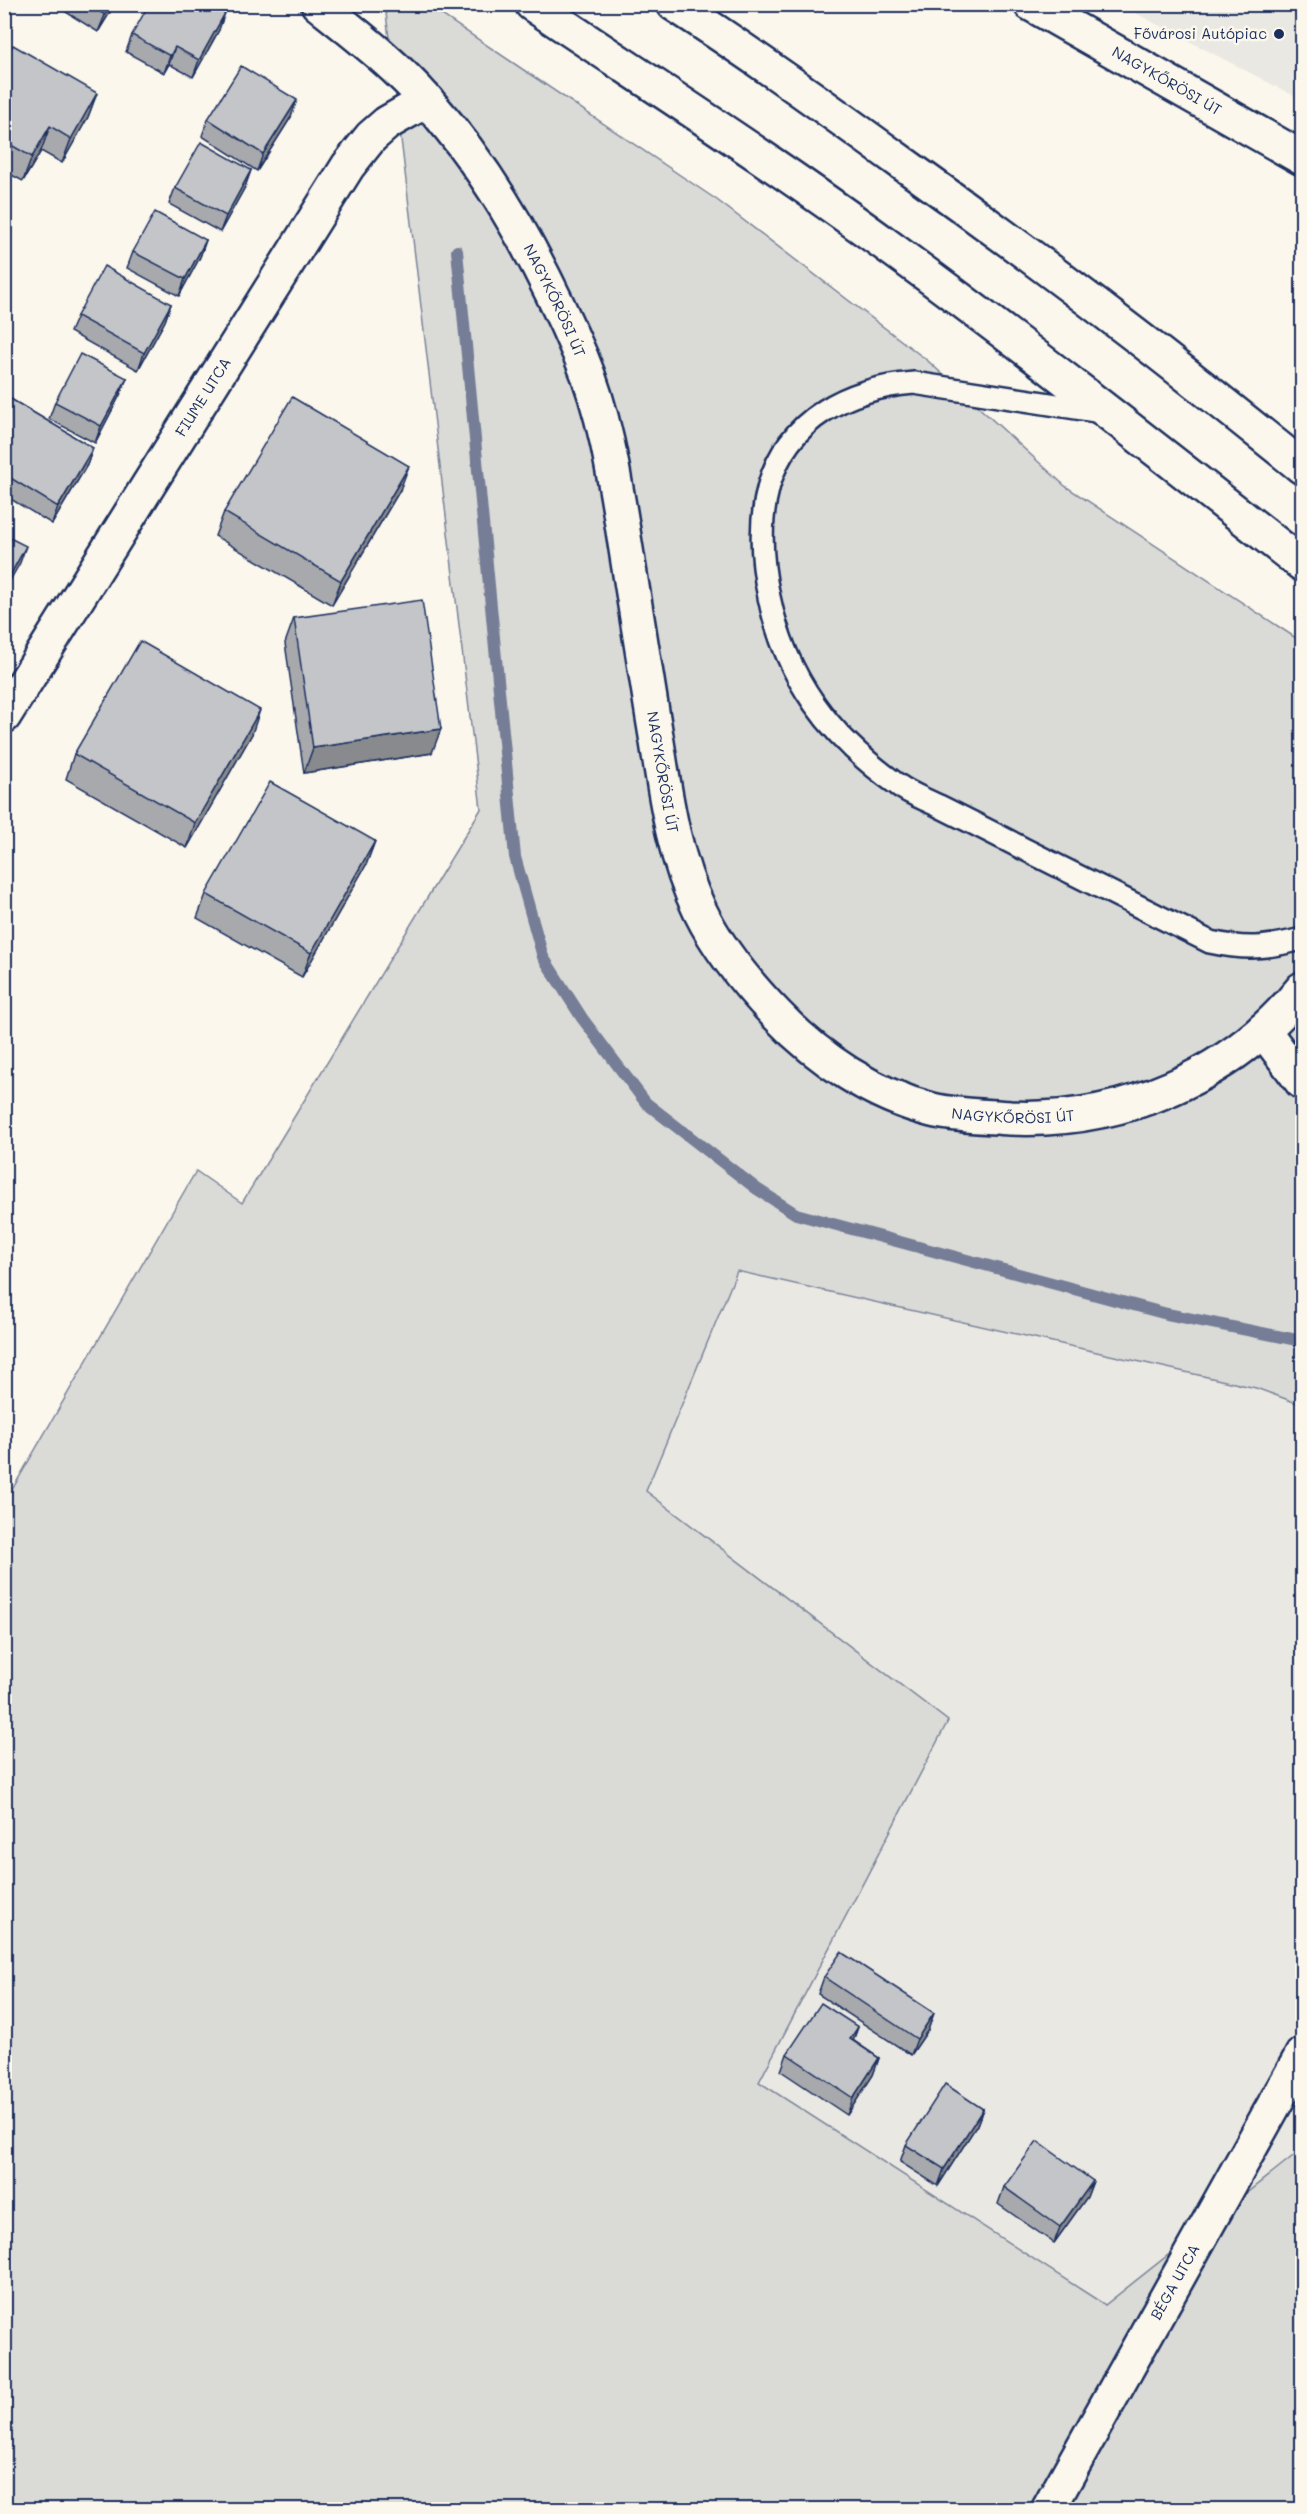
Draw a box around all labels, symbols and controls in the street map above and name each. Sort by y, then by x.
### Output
place label: Fővárosi Autópiac [1134,23,1267,43]
marker: Fővárosi Autópiac [1272,27,1286,41]
street label: NAGYKŐRÖSI ÚT [1109,41,1226,119]
street label: NAGYKŐRÖSI ÚT [519,240,591,360]
street label: FIUME UTCA [170,353,235,440]
street label: NAGYKŐRÖSI ÚT [643,710,684,835]
street label: NAGYKŐRÖSI ÚT [951,1103,1076,1127]
street label: BÉGA UTCA [1145,2240,1203,2323]

